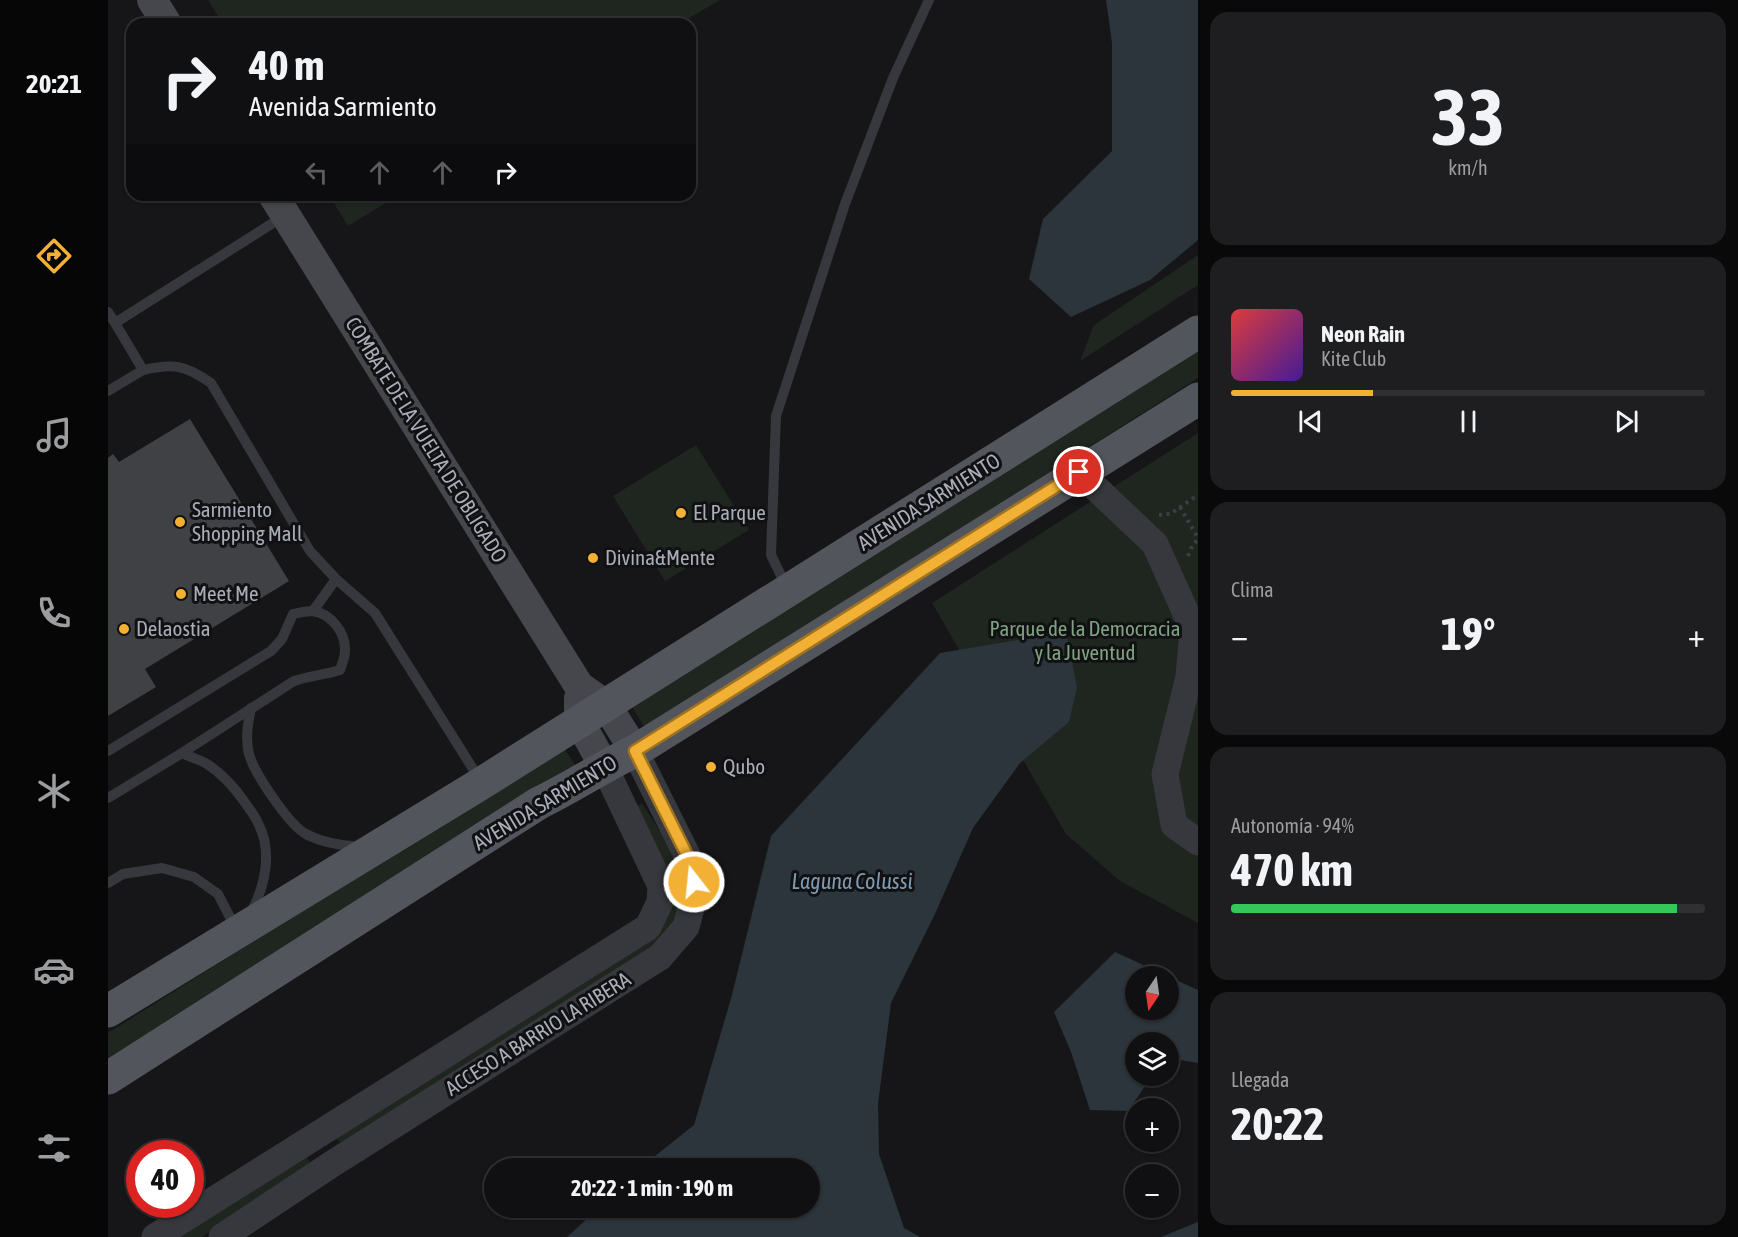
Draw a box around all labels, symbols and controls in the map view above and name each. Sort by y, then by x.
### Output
text: 40 m [249,41,324,89]
icon: right [150,42,228,120]
text: 20:21 [26,68,82,99]
text: 33 [1431,72,1505,162]
text: Avenida Sarmiento [249,91,437,122]
icon: left [300,156,333,189]
icon: ahead [363,156,396,189]
icon: ahead [426,156,459,189]
icon: right [489,156,522,189]
text: km/h [1448,156,1488,179]
icon: directions [33,235,75,277]
street label: COMBATE DE LA VUELTA DE OBLIGADO [341,312,512,567]
text: Neon Rain [1321,321,1405,347]
text: Kite Club [1321,347,1386,370]
icon: previous [1294,405,1327,438]
icon: pause [1452,405,1485,438]
icon: next [1610,405,1643,438]
icon: music [33,414,75,456]
pin [1053,446,1104,497]
street label: AVENIDA SARMIENTO [853,448,1004,555]
icon: arrive [1062,455,1095,488]
place label: Sarmiento Shopping Mall [192,497,303,545]
place label: El Parque [693,500,766,524]
marker: El Parque [674,506,688,520]
marker: Sarmiento Shopping Mall [173,515,187,529]
place label: Divina&Mente [605,545,715,569]
marker: Divina&Mente [586,551,600,565]
text: Clima [1231,578,1274,601]
place label: Meet Me [193,581,259,605]
marker: Meet Me [174,587,188,601]
icon: phone [33,592,75,634]
text: 19° [1441,608,1495,660]
place label: Delaostia [136,616,211,640]
park label: Parque de la Democracia y la Juventud [990,616,1180,664]
text: − [1231,616,1248,654]
text: + [1688,616,1705,654]
marker: Delaostia [117,622,131,636]
street label: AVENIDA SARMIENTO [468,750,621,854]
place label: Qubo [723,754,765,778]
marker: Qubo [704,760,718,774]
icon: climate [33,770,75,812]
text: Autonomía · 94% [1231,814,1354,837]
text: 470 km [1231,844,1353,896]
position arrow [662,850,726,914]
water label: Laguna Colussi [792,868,912,894]
icon: car [33,949,75,991]
street label: ACCESO A BARRIO LA RIBERA [441,966,635,1100]
north arrow [1125,966,1179,1020]
map controls [1125,966,1179,1218]
button: layers [1125,1032,1179,1086]
text: Llegada [1231,1068,1289,1091]
button: + [1125,1098,1179,1152]
text: 20:22 [1231,1098,1325,1150]
icon: filters [33,1127,75,1169]
speed limit sign: 40 [126,1140,204,1218]
button: − [1125,1164,1179,1218]
text: 20:22 · 1 min · 190 m [571,1175,733,1201]

